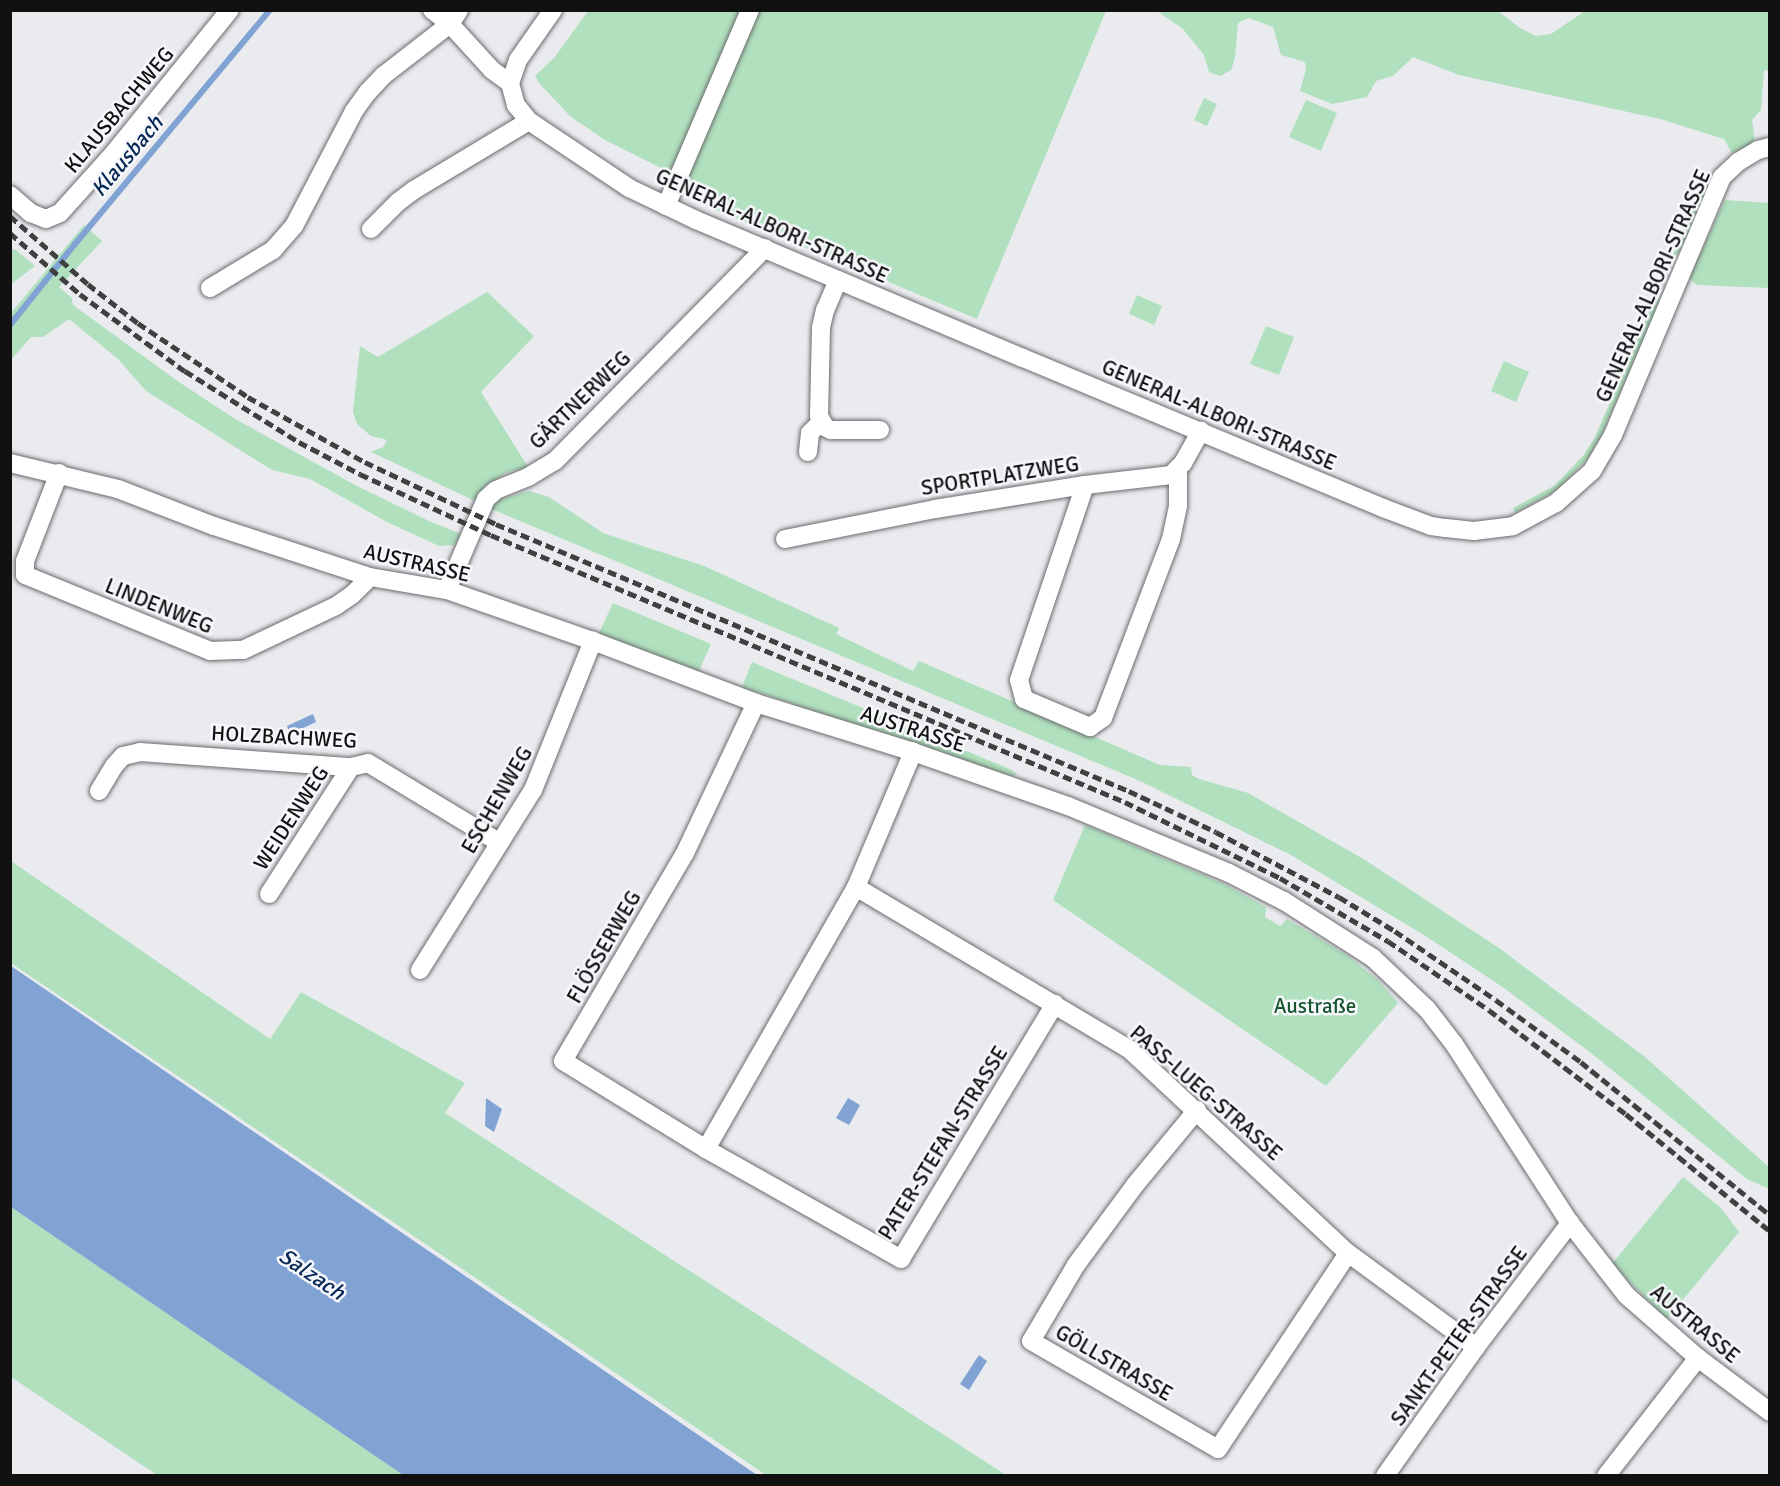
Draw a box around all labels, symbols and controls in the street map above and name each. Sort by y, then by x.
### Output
street label: KLAUSBACHWEG [59,42,179,178]
water label: Klausbach [86,110,168,202]
street label: GENERAL-ALBORI-STRASSE [652,163,892,289]
street label: GENERAL-ALBORI-STRASSE [1590,166,1716,406]
street label: GÄRTNERWEG [524,346,636,454]
street label: GENERAL-ALBORI-STRASSE [1098,354,1340,476]
street label: SPORTPLATZWEG [919,451,1081,501]
street label: AUSTRASSE [361,539,473,587]
street label: LINDENWEG [101,573,217,639]
street label: AUSTRASSE [857,700,969,758]
street label: HOLZBACHWEG [211,721,357,753]
street label: ESCHENWEG [456,742,538,858]
street label: WEIDENWEG [248,761,334,875]
street label: FLÖSSERWEG [562,886,646,1008]
park label: Austraße [1274,993,1356,1019]
street label: PASS-LUEG-STRASSE [1125,1020,1287,1166]
street label: PATER-STEFAN-STRASSE [873,1042,1013,1244]
street label: SANKT-PETER-STRASSE [1385,1241,1533,1431]
water label: Salzach [274,1243,350,1305]
street label: AUSTRASSE [1645,1279,1745,1369]
street label: GÖLLSTRASSE [1051,1319,1177,1407]

